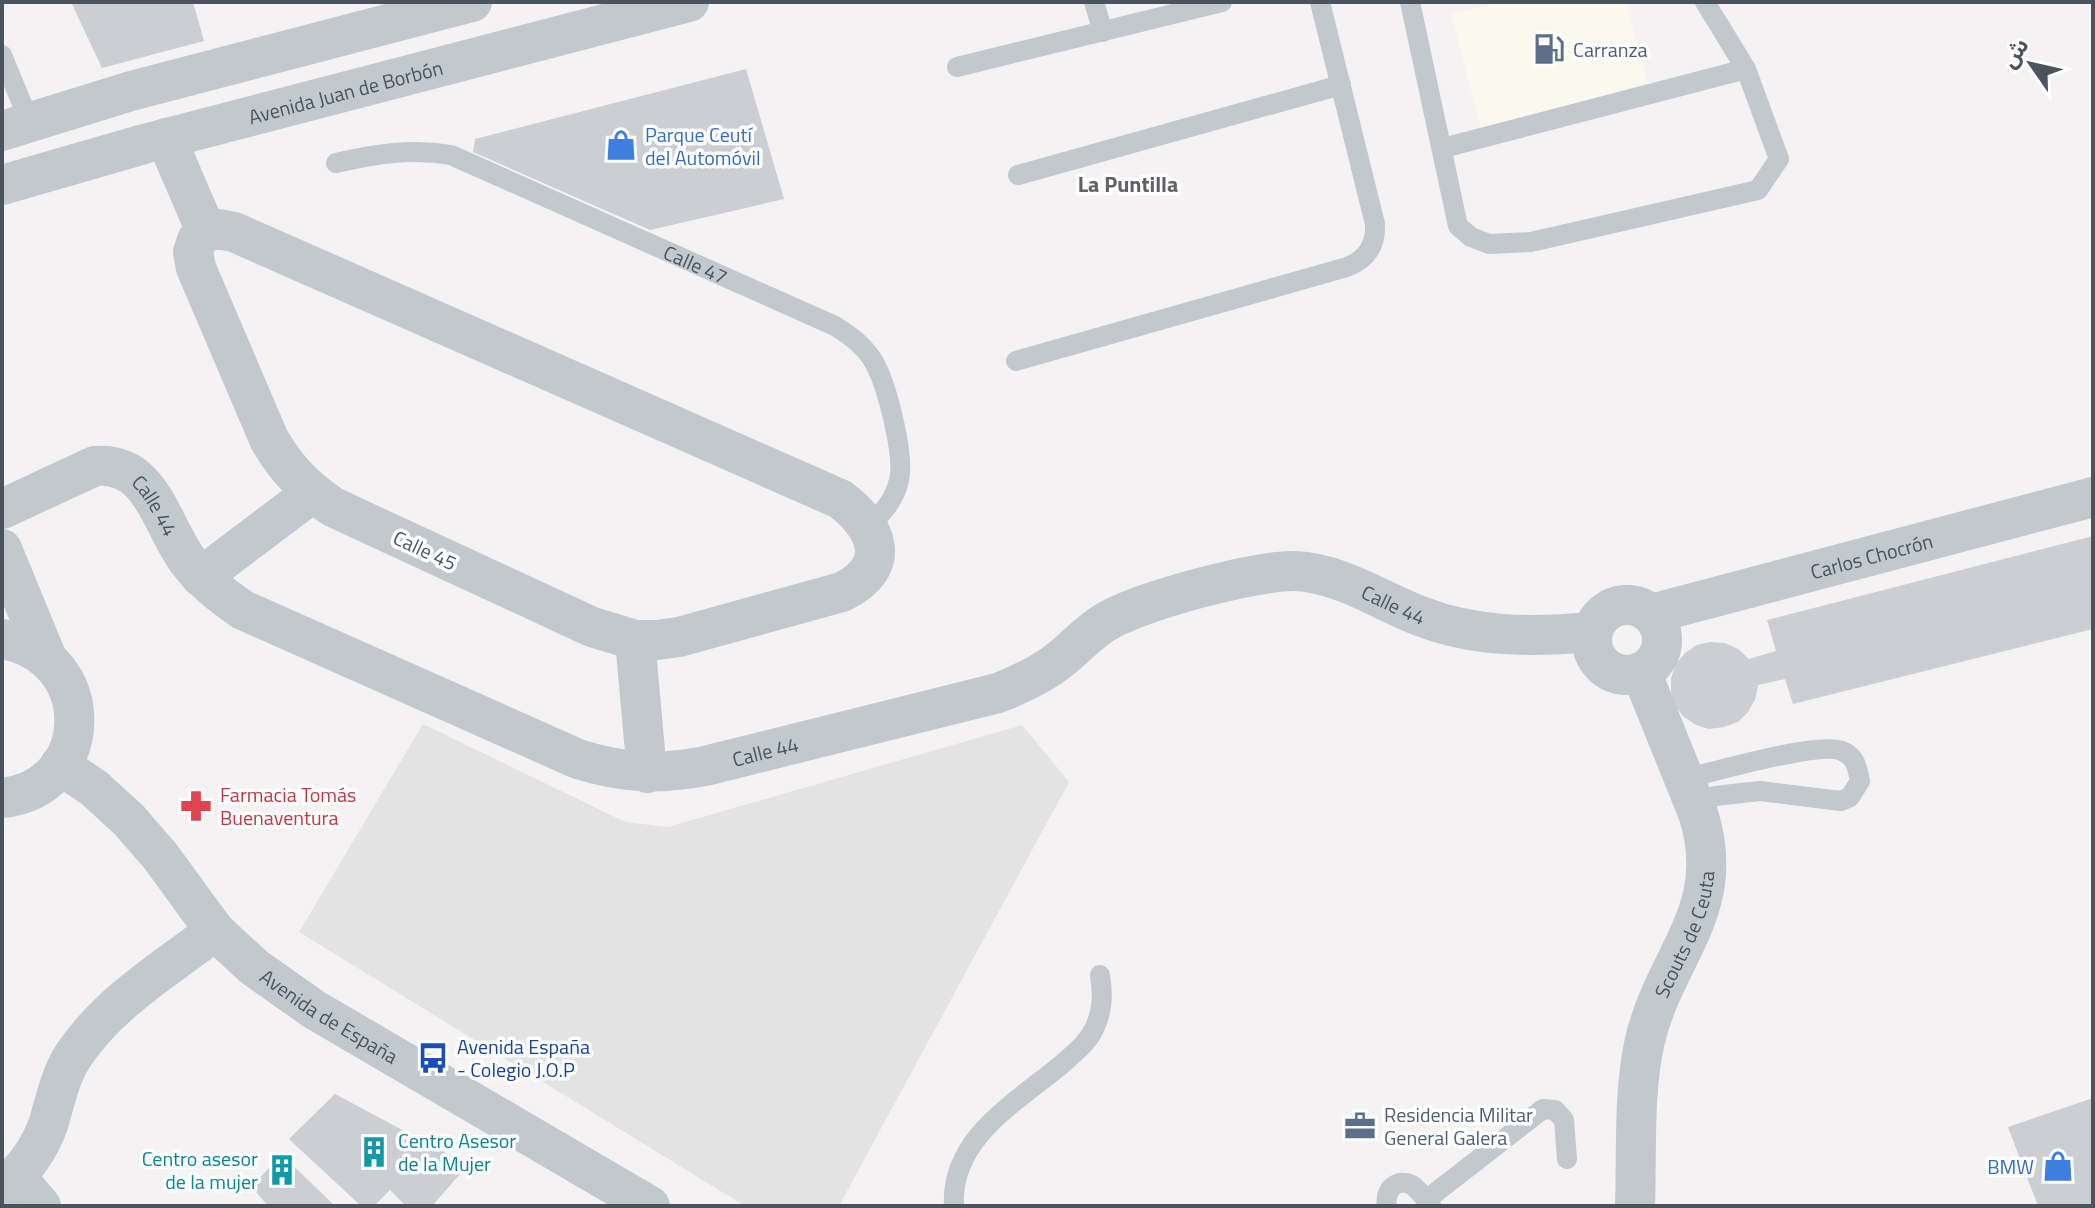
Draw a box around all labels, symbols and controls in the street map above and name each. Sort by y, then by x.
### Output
north arrow [1991,24,2071,104]
text: ش [1992,31,2037,75]
fuel station icon: Carranza [1532,32,1566,66]
place label: Carranza [1573,34,1648,65]
street label: Avenida Juan de Borbón [245,51,446,132]
place label: Parque Ceutí del Automóvil [645,119,761,173]
shop icon: Parque Ceutí del Automóvil [604,128,638,162]
district label: La Puntilla [1078,167,1178,201]
street label: Calle 47 [659,236,733,292]
street label: Calle 44 [125,467,186,541]
street label: Calle 45 [388,522,462,578]
street label: Carlos Chocrón [1807,525,1936,587]
street label: Calle 44 [1357,576,1430,632]
street label: Calle 44 [729,728,801,774]
place label: Farmacia Tomás Buenaventura [220,779,356,833]
pharmacy icon: Farmacia Tomás Buenaventura [179,789,213,823]
street label: Scouts de Ceuta [1646,869,1722,1003]
street label: Avenida de España [254,961,404,1071]
place label: Avenida España - Colegio J.O.P [457,1031,590,1085]
bus stop icon: Avenida España - Colegio J.O.P [416,1041,450,1075]
place label: Residencia Militar General Galera [1384,1099,1533,1153]
office icon: Residencia Militar General Galera [1343,1109,1377,1143]
place label: Centro Asesor de la Mujer [398,1125,516,1179]
building icon: Centro Asesor de la Mujer [357,1135,391,1169]
place label: Centro asesor de la mujer [142,1143,258,1197]
shop icon: BMW [2041,1149,2075,1183]
place label: BMW [1987,1151,2034,1182]
building icon: Centro asesor de la mujer [265,1153,299,1187]

